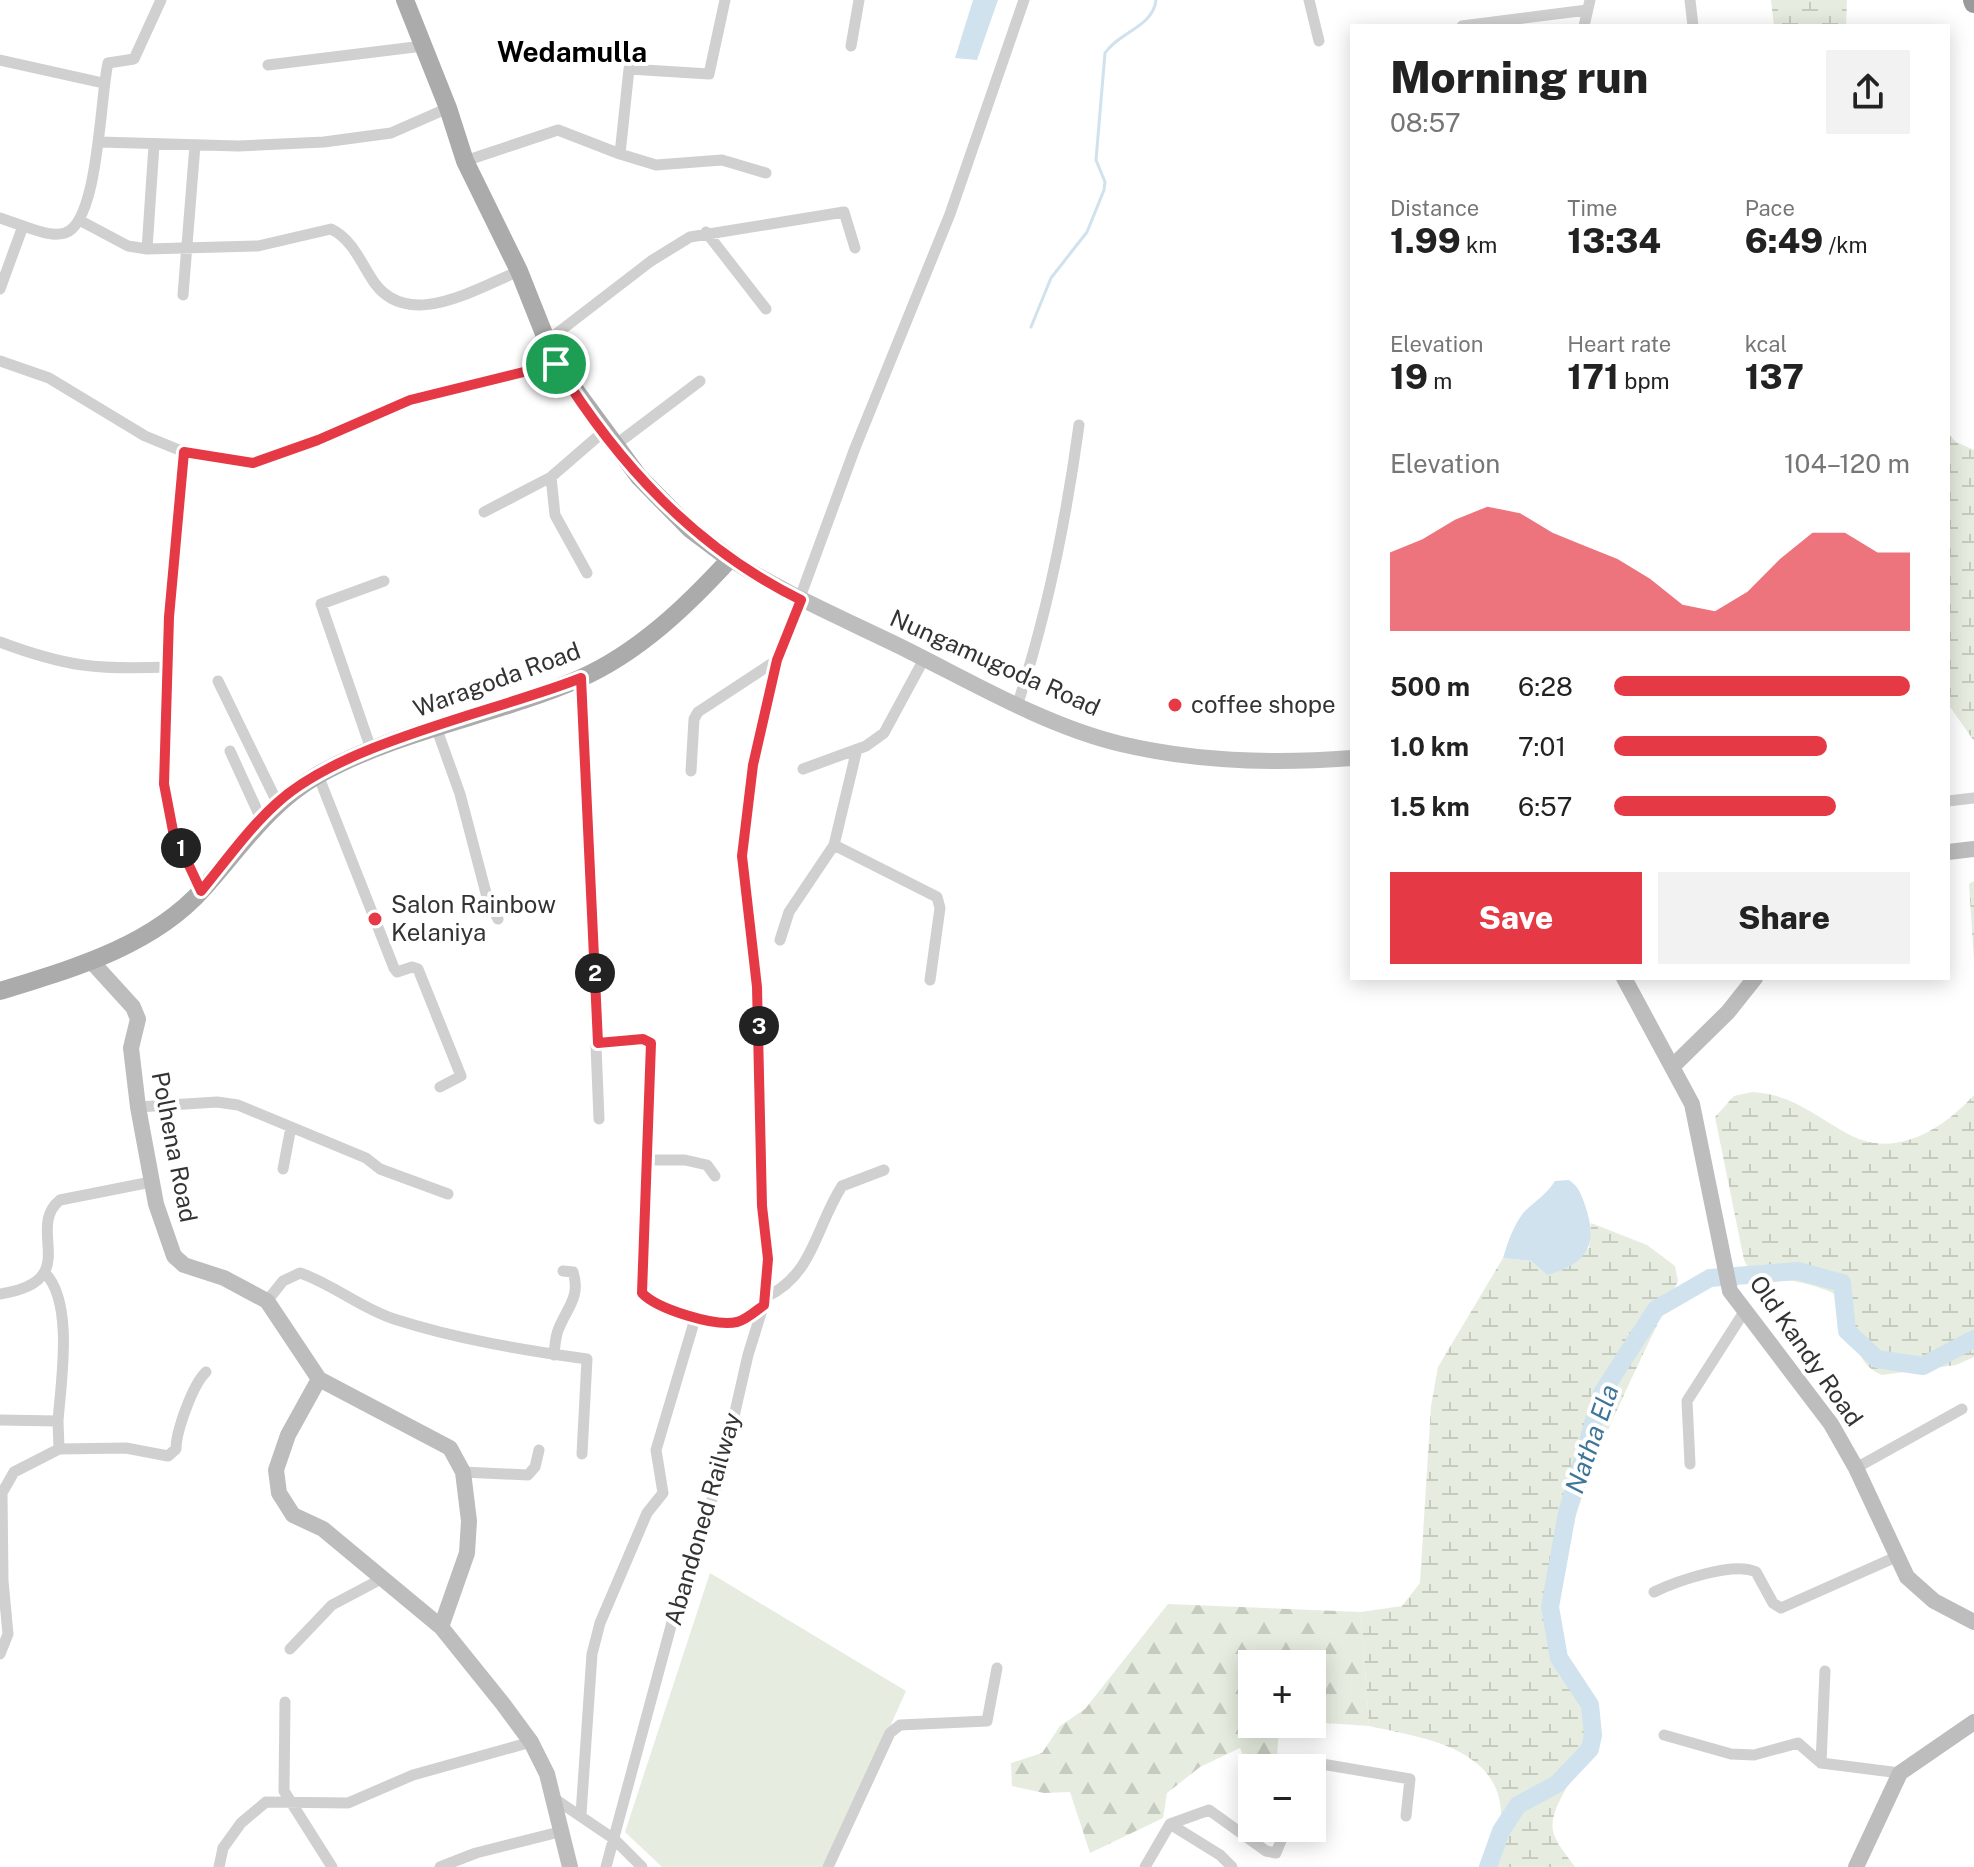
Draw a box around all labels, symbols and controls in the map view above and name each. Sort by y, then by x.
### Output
district label: Wedamulla [497,35,647,68]
button: share [1826,50,1910,134]
text: Morning run [1390,51,1648,103]
text: 08:57 [1390,107,1461,138]
text: Distance [1390,195,1479,221]
text: Time [1567,195,1617,221]
text: Pace [1745,195,1795,221]
text: 1.99 [1390,221,1461,261]
text: 13:34 [1567,221,1661,261]
text: 6:49 [1745,221,1823,261]
text: km [1461,232,1497,258]
text: /km [1823,232,1868,258]
pin [522,330,590,398]
text: Elevation [1390,331,1483,357]
text: Heart rate [1567,331,1671,357]
text: kcal [1745,331,1787,357]
icon: arrive [534,342,578,386]
text: 19 [1390,357,1428,397]
text: 171 [1567,357,1619,397]
text: 137 [1745,357,1804,397]
text: m [1428,368,1452,394]
text: bpm [1619,368,1670,394]
text: Elevation [1390,448,1500,479]
text: 104–120 m [1784,448,1910,479]
street label: Nungamugoda Road [886,603,1105,721]
street label: Waragoda Road [409,636,584,722]
text: 500 m [1390,671,1470,702]
text: 6:28 [1518,671,1573,702]
place label: coffee shope [1191,690,1336,718]
marker: coffee shope [1166,696,1184,714]
text: 1.0 km [1390,731,1469,762]
text: 7:01 [1518,731,1566,762]
text: 1.5 km [1390,791,1470,822]
text: 6:57 [1518,791,1572,822]
pin: 1 [161,828,201,868]
text: 1 [176,835,186,861]
button: Save [1390,872,1642,964]
button: Share [1658,872,1910,964]
place label: Salon Rainbow Kelaniya [391,890,556,946]
marker: Salon Rainbow Kelaniya [366,910,384,928]
pin: 2 [575,953,615,993]
text: 2 [588,960,602,986]
pin: 3 [739,1006,779,1046]
text: 3 [752,1013,766,1039]
street label: Polhena Road [147,1069,203,1225]
street label: Old Kandy Road [1745,1270,1869,1431]
water label: Natha Ela [1558,1380,1625,1498]
street label: Abandoned Railway [658,1409,746,1628]
map controls [1238,1650,1326,1842]
button: + [1238,1650,1326,1738]
button: − [1238,1754,1326,1842]

